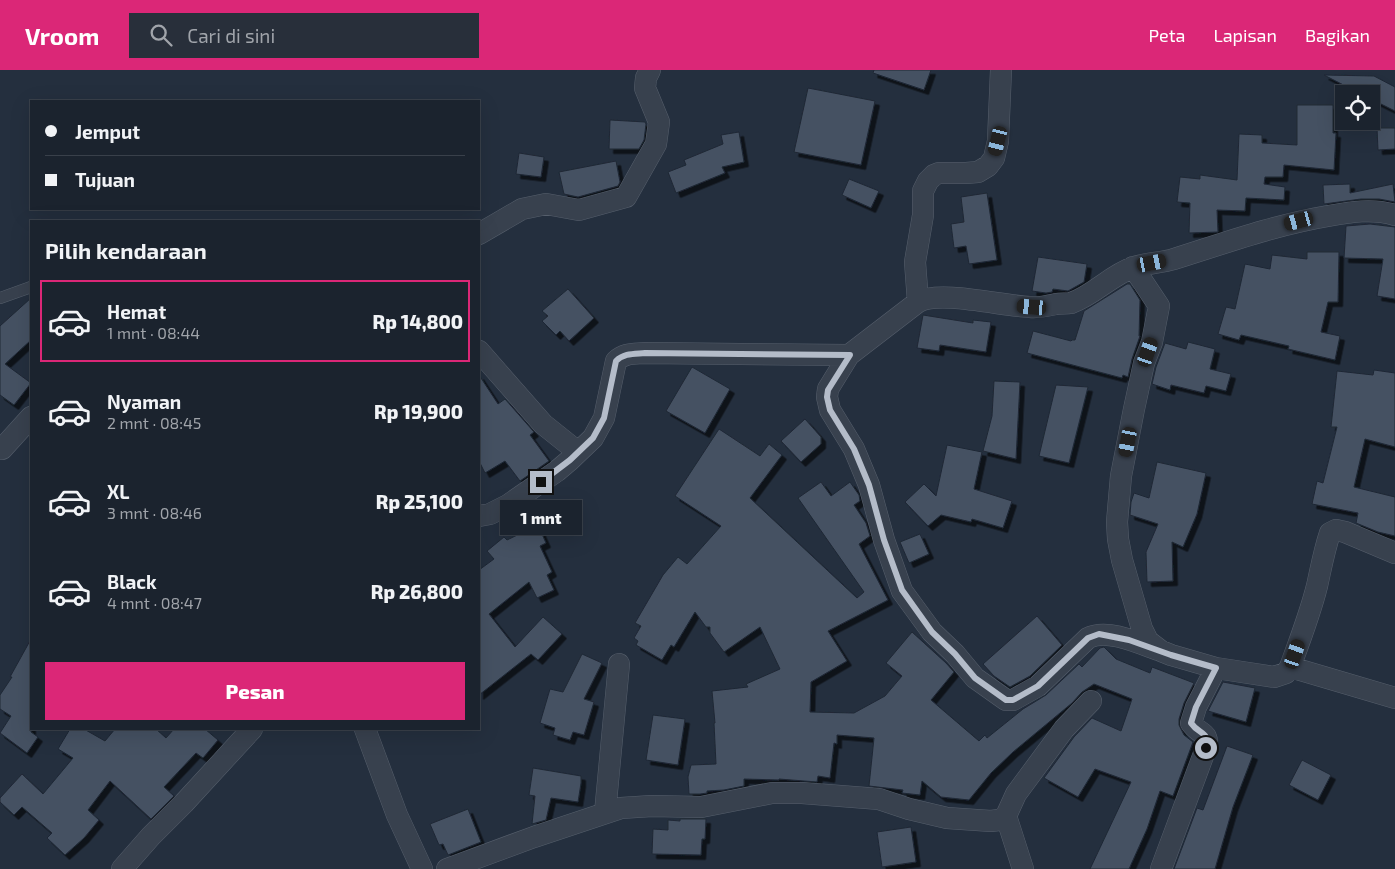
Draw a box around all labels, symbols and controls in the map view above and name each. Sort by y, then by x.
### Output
search box [129,13,479,58]
text: Vroom [25,21,99,50]
icon: search [147,21,175,49]
text: Cari di sini [187,24,275,47]
text: Peta [1148,24,1185,46]
text: Lapisan [1213,24,1277,46]
text: Bagikan [1305,24,1370,46]
map controls [1335,85,1380,130]
button: locate [1335,85,1380,130]
text: Jemput [75,120,140,143]
car [987,125,1008,157]
text: Tujuan [75,168,135,191]
car [1282,210,1315,232]
text: Pilih kendaraan [45,237,207,263]
car [1135,253,1168,273]
car [1016,298,1047,316]
icon: car [47,299,92,344]
text: Hemat [107,300,166,323]
text: Rp 14,800 [373,310,463,333]
text: 1 mnt · 08:44 [107,323,200,342]
car [1136,335,1159,369]
icon: car [47,389,92,434]
text: Nyaman [107,390,181,413]
text: Rp 19,900 [374,400,463,423]
text: 2 mnt · 08:45 [107,413,201,432]
car [1117,426,1138,458]
route end [530,471,552,493]
icon: car [47,479,92,524]
text: XL [107,480,129,503]
text: Rp 25,100 [376,490,463,513]
callout: 1 mnt [500,500,582,534]
text: 3 mnt · 08:46 [107,503,202,522]
text: 1 mnt [520,508,562,527]
icon: car [47,569,92,614]
text: Black [107,570,157,593]
text: Rp 26,800 [371,580,463,603]
text: 4 mnt · 08:47 [107,593,202,612]
car [1283,637,1306,671]
button: Pesan [45,662,465,720]
route start [1195,737,1217,759]

